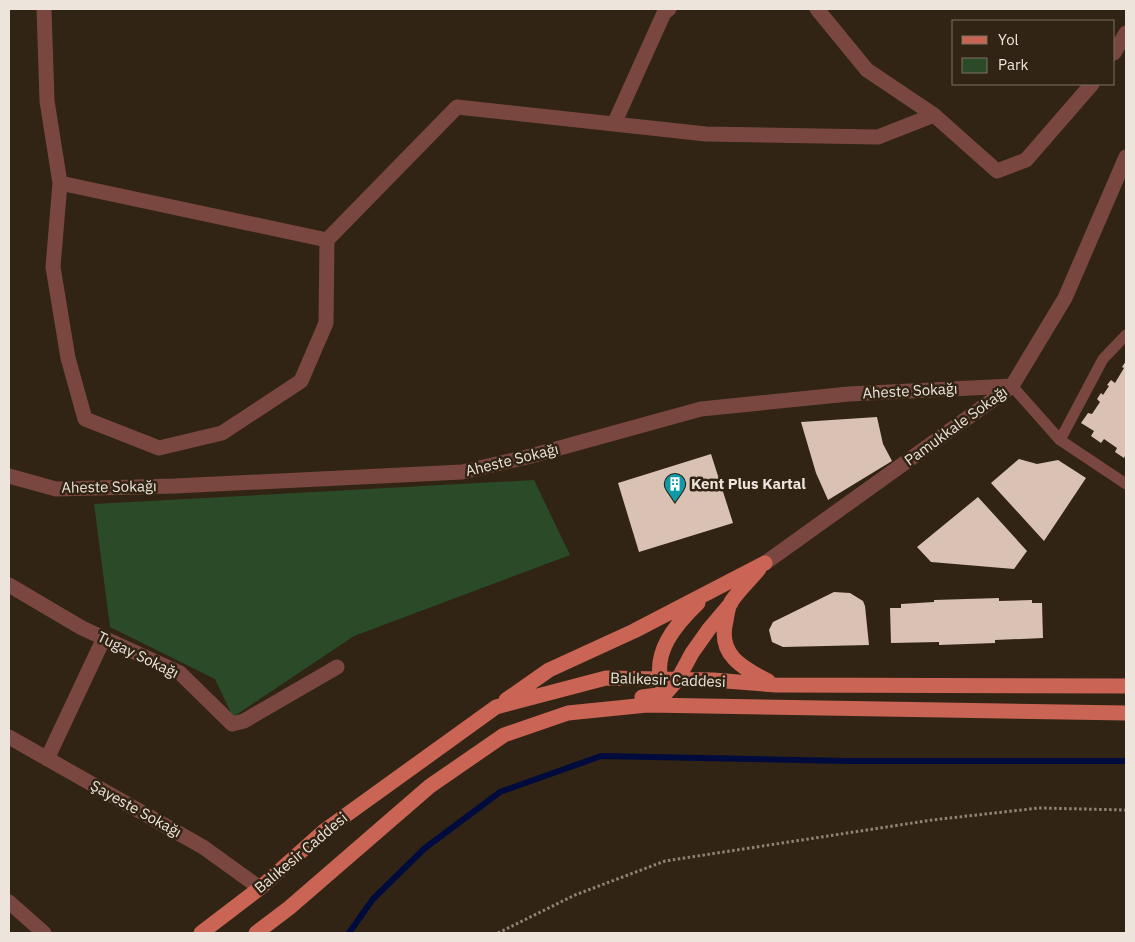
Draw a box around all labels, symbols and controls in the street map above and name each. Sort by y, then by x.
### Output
legend [952,20,1115,85]
text: Yol [998,30,1019,49]
text: Park [998,55,1028,74]
street label: Aheste Sokağı [862,379,958,402]
street label: Pamukkale Sokağı [900,382,1011,469]
street label: Aheste Sokağı [463,439,560,480]
building icon: Kent Plus Kartal [663,472,687,503]
place label: Kent Plus Kartal [691,474,806,493]
street label: Aheste Sokağı [61,476,157,497]
street label: Tugay Sokağı [95,627,182,682]
street label: Balıkesir Caddesi [610,668,726,691]
street label: Şayeste Sokağı [87,776,185,841]
street label: Balıkesir Caddesi [250,808,351,897]

